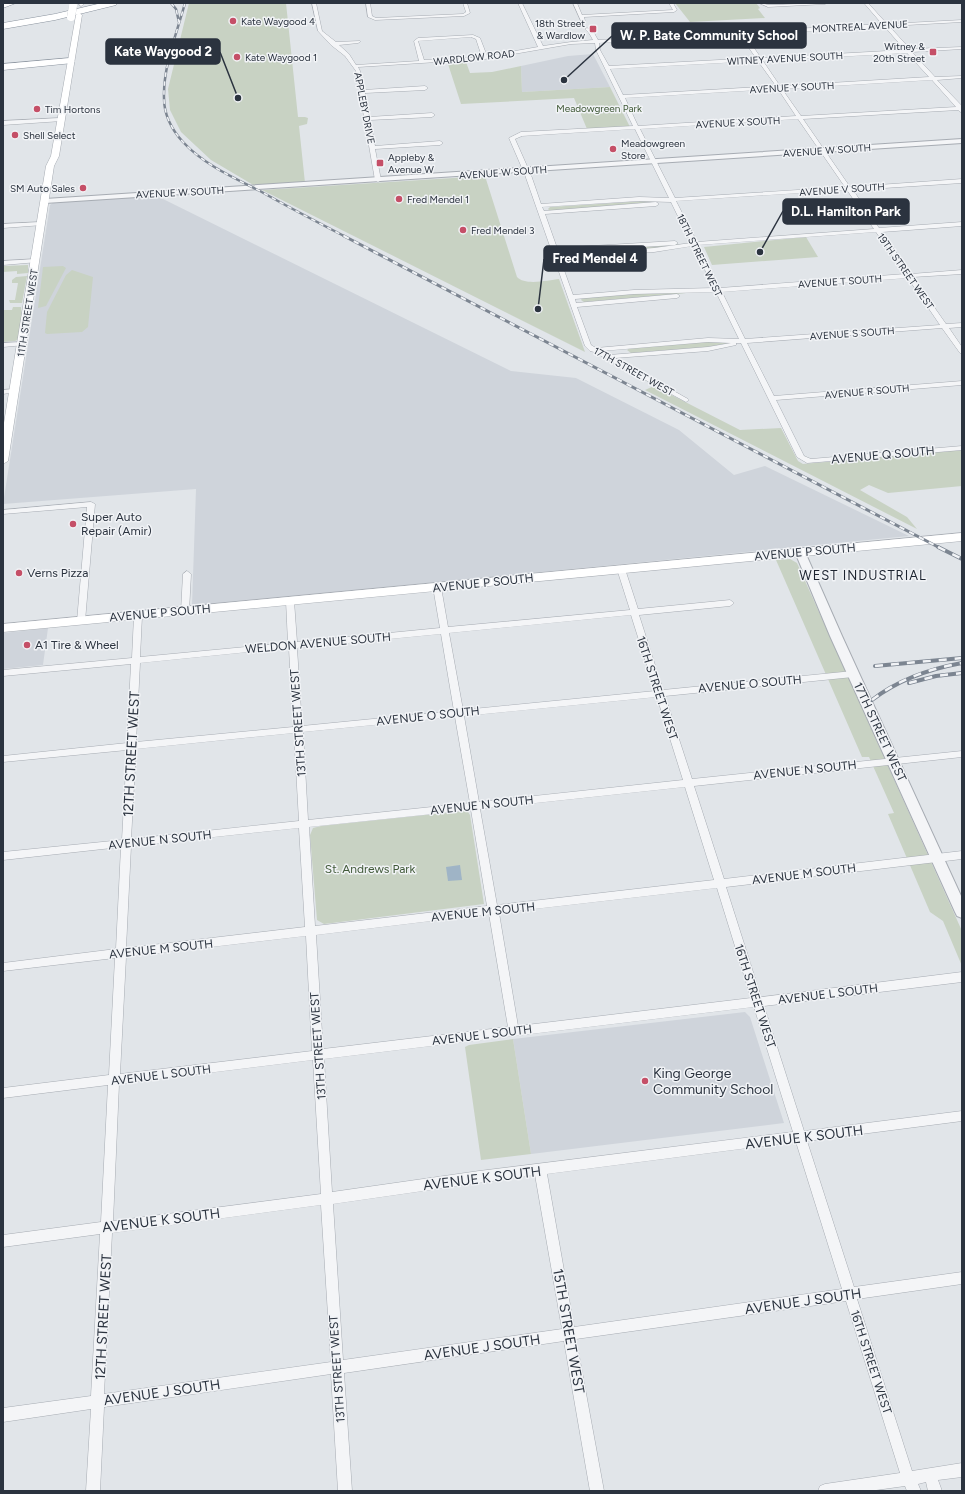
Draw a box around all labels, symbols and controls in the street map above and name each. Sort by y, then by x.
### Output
place label: Kate Waygood 4 [241,15,315,28]
marker: Kate Waygood 4 [228,16,238,26]
place label: 18th Street & Wardlow [535,17,585,42]
street label: MONTREAL AVENUE [812,17,908,36]
callout: W. P. Bate Community School [612,23,806,48]
marker: 18th Street & Wardlow [588,24,598,34]
text: W. P. Bate Community School [620,28,798,43]
callout: Kate Waygood 2 [106,39,220,64]
place label: Witney & 20th Street [873,40,926,65]
text: Kate Waygood 2 [114,44,212,59]
street label: WARDLOW ROAD [433,47,515,68]
marker: Witney & 20th Street [928,47,938,57]
street label: WITNEY AVENUE SOUTH [727,49,843,68]
place label: Kate Waygood 1 [245,51,317,64]
marker: Kate Waygood 1 [232,52,242,62]
street label: APPLEBY DRIVE [351,71,378,145]
street label: AVENUE Y SOUTH [749,79,835,96]
park label: Meadowgreen Park [556,102,642,115]
place label: Tim Hortons [45,103,101,116]
marker: Tim Hortons [32,104,42,114]
street label: AVENUE X SOUTH [695,114,781,131]
place label: Shell Select [23,129,76,142]
marker: Shell Select [10,130,20,140]
place label: Meadowgreen Store [621,137,685,162]
street label: AVENUE W SOUTH [783,141,872,160]
marker: Meadowgreen Store [608,144,618,154]
place label: Appleby & Avenue W [388,151,435,176]
marker: Appleby & Avenue W [375,158,385,168]
street label: AVENUE W SOUTH [459,163,548,182]
street label: AVENUE V SOUTH [799,180,885,199]
place label: SM Auto Sales [10,182,75,195]
marker: SM Auto Sales [78,183,88,193]
street label: AVENUE W SOUTH [136,184,224,201]
place label: Fred Mendel 1 [407,193,469,206]
marker: Fred Mendel 1 [394,194,404,204]
callout: D.L. Hamilton Park [783,199,909,224]
text: D.L. Hamilton Park [791,204,901,219]
street label: 18TH STREET WEST [674,212,725,299]
place label: Fred Mendel 3 [471,224,534,237]
marker: Fred Mendel 3 [458,225,468,235]
street label: 19TH STREET WEST [874,231,937,312]
callout: Fred Mendel 4 [544,246,646,271]
text: Fred Mendel 4 [552,251,638,266]
street label: 11TH STREET WEST [14,268,41,358]
street label: AVENUE T SOUTH [798,272,883,291]
street label: AVENUE S SOUTH [809,324,895,343]
street label: 17TH STREET WEST [591,344,677,399]
street label: AVENUE R SOUTH [824,381,910,402]
street label: AVENUE Q SOUTH [831,443,935,467]
place label: Super Auto Repair (Amir) [81,510,152,538]
marker: Super Auto Repair (Amir) [68,519,78,529]
street label: AVENUE P SOUTH [754,541,856,563]
place label: Verns Pizza [27,566,88,580]
marker: Verns Pizza [14,568,24,578]
district label: WEST INDUSTRIAL [799,568,927,583]
street label: AVENUE P SOUTH [432,571,534,595]
street label: AVENUE P SOUTH [109,602,211,624]
street label: WELDON AVENUE SOUTH [245,630,391,656]
street label: 16TH STREET WEST [634,634,681,742]
place label: A1 Tire & Wheel [35,638,119,652]
marker: A1 Tire & Wheel [22,640,32,650]
street label: 13TH STREET WEST [287,668,309,777]
street label: AVENUE O SOUTH [698,673,802,695]
street label: 17TH STREET WEST [851,680,909,784]
street label: 12TH STREET WEST [120,690,143,817]
street label: AVENUE O SOUTH [376,704,480,728]
street label: AVENUE N SOUTH [753,758,857,782]
street label: AVENUE N SOUTH [430,793,534,817]
street label: AVENUE N SOUTH [108,828,212,852]
street label: AVENUE M SOUTH [751,861,857,887]
park label: St. Andrews Park [325,862,415,876]
street label: AVENUE M SOUTH [430,900,536,924]
street label: AVENUE M SOUTH [108,937,214,961]
street label: 16TH STREET WEST [732,942,779,1050]
street label: AVENUE L SOUTH [777,981,879,1007]
street label: 13TH STREET WEST [307,991,329,1100]
street label: AVENUE L SOUTH [431,1022,533,1048]
street label: AVENUE L SOUTH [110,1062,212,1088]
place label: King George Community School [653,1065,773,1098]
marker: King George Community School [640,1076,650,1086]
street label: AVENUE K SOUTH [744,1122,864,1153]
street label: AVENUE K SOUTH [422,1163,542,1194]
street label: AVENUE K SOUTH [101,1205,221,1236]
street label: 12TH STREET WEST [92,1253,115,1380]
street label: 15TH STREET WEST [549,1267,588,1395]
street label: AVENUE J SOUTH [744,1285,862,1318]
street label: 16TH STREET WEST [848,1308,895,1416]
street label: 13TH STREET WEST [326,1314,348,1423]
street label: AVENUE J SOUTH [423,1331,541,1364]
street label: AVENUE J SOUTH [103,1376,221,1409]

